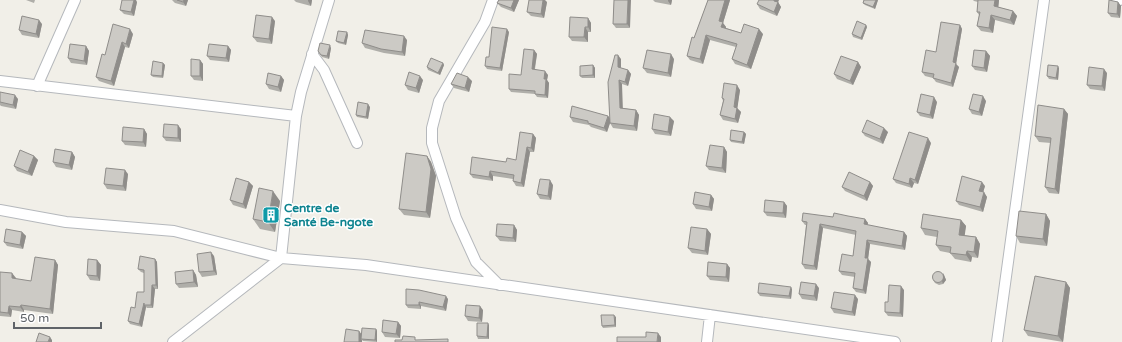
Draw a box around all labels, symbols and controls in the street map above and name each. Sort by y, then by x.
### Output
place label: Centre de Santé Be-ngote [284,201,373,230]
building icon: Centre de Santé Be-ngote [261,205,281,225]
scale bar [14,304,101,330]
text: 50 m [20,311,49,325]

